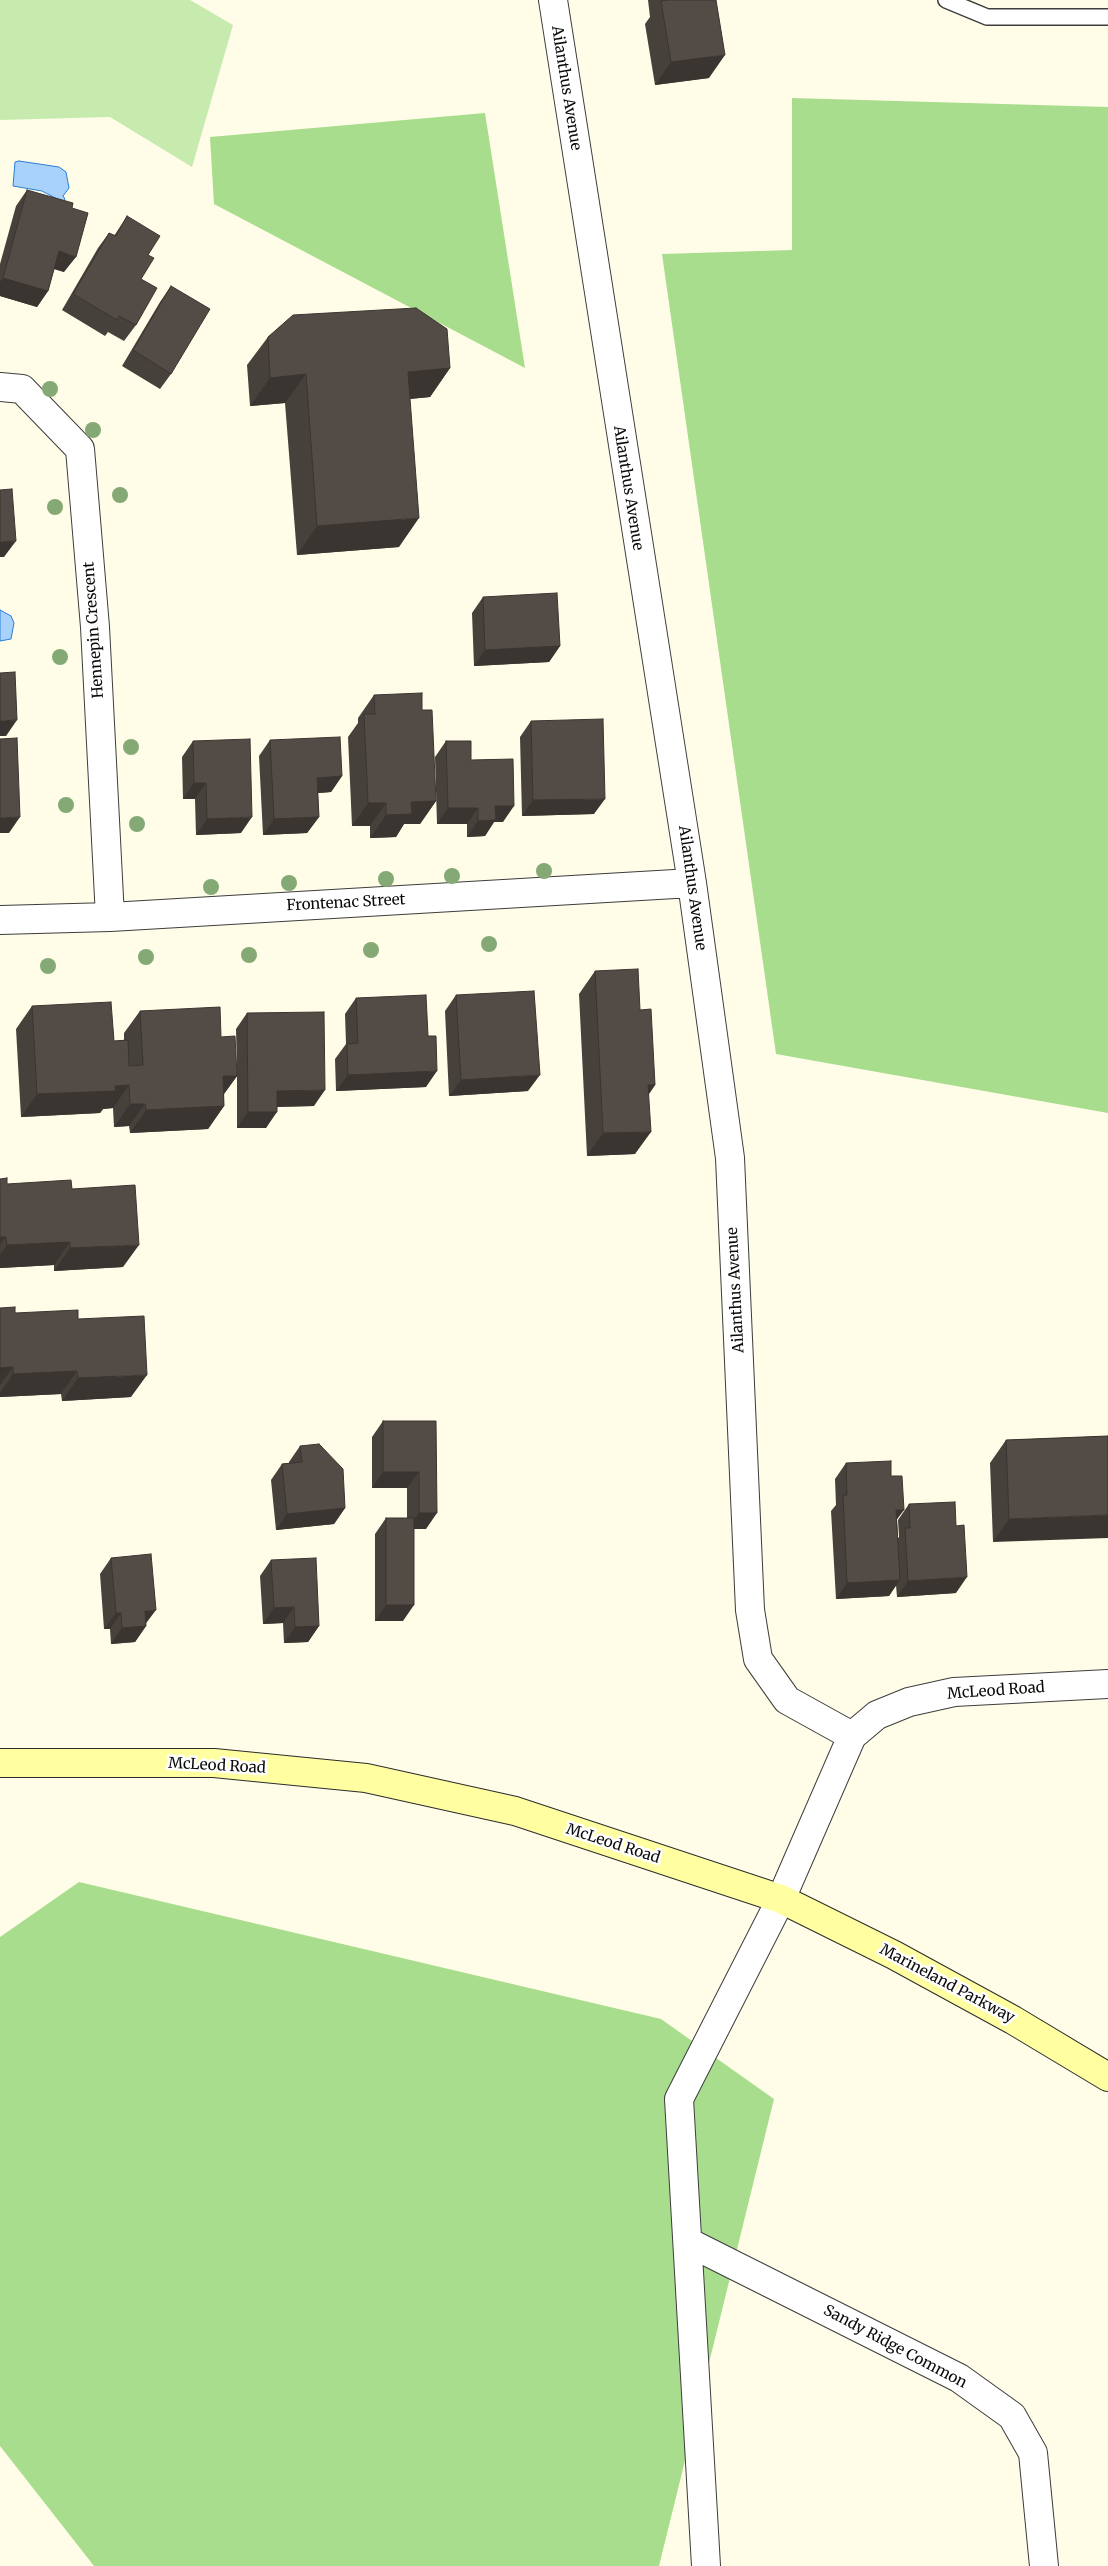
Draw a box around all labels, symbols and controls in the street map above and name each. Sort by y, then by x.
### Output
street label: Ailanthus Avenue [547,24,585,152]
street label: Ailanthus Avenue [609,424,647,552]
street label: Hennepin Crescent [80,561,108,699]
street label: Ailanthus Avenue [674,824,710,952]
street label: Frontenac Street [286,891,406,915]
street label: Ailanthus Avenue [724,1227,748,1353]
street label: McLeod Road [947,1679,1045,1703]
street label: McLeod Road [168,1754,266,1778]
street label: McLeod Road [564,1820,662,1868]
street label: Marineland Parkway [877,1941,1017,2027]
street label: Sandy Ridge Common [820,2302,970,2392]

